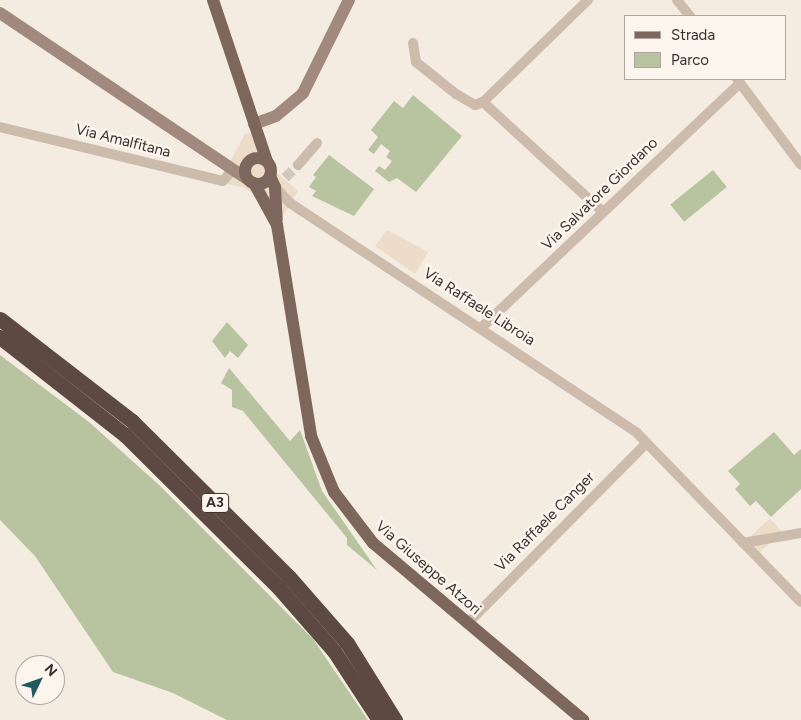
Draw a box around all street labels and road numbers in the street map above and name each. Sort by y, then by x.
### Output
street label: Via Amalfitana [74,120,172,162]
street label: Via Salvatore Giordano [538,134,662,254]
street label: Via Raffaele Libroia [420,264,538,350]
street label: Via Raffaele Canger [492,469,598,575]
road number: A3 [200,492,230,514]
street label: Via Giuseppe Atzori [372,517,484,619]

